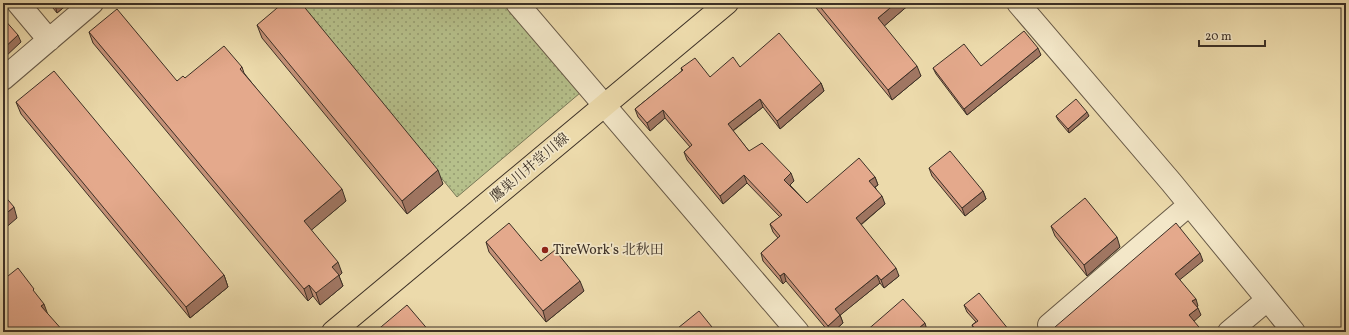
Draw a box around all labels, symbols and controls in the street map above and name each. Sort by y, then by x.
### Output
scale bar [1199,22,1265,48]
text: 20 m [1205,29,1232,45]
street label: 鷹巣川井堂川線 [486,129,574,207]
place label: TireWork's 北秋田 [553,241,664,260]
marker: TireWork's 北秋田 [540,245,550,255]

